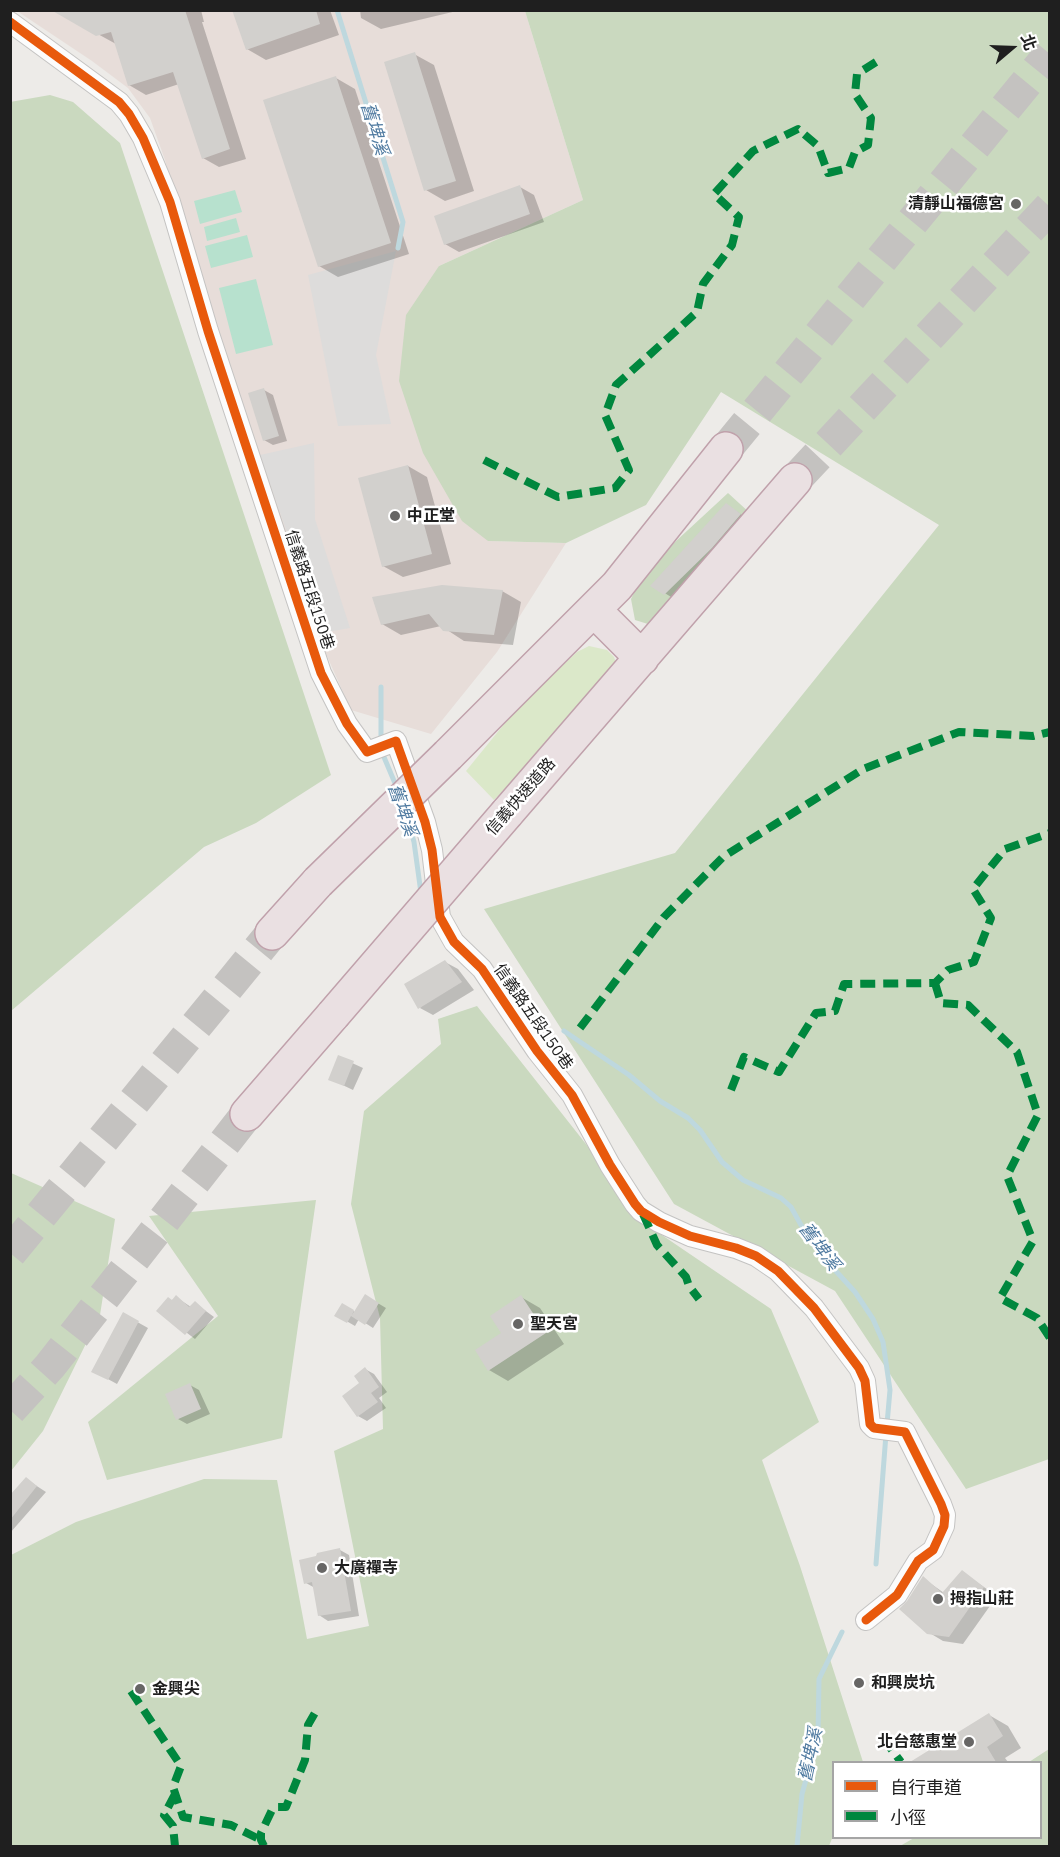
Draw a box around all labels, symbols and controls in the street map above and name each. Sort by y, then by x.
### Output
north arrow [982,18,1042,78]
text: 北 [1017,31,1041,53]
water label: 舊埤溪 [356,100,392,158]
place label: 清靜山福德宮 [908,194,1004,214]
marker: 清靜山福德宮 [1009,197,1023,211]
place label: 中正堂 [407,506,455,526]
marker: 中正堂 [388,509,402,523]
street label: 信義路五段150巷 [281,528,337,652]
street label: 信義快速道路 [482,754,560,840]
water label: 舊埤溪 [383,781,421,839]
street label: 信義路五段150巷 [489,960,577,1074]
water label: 舊埤溪 [794,1219,844,1275]
place label: 聖天宮 [530,1314,578,1334]
marker: 聖天宮 [511,1317,525,1331]
place label: 大廣禪寺 [334,1558,398,1578]
marker: 大廣禪寺 [315,1561,329,1575]
place label: 拇指山莊 [950,1589,1014,1609]
marker: 拇指山莊 [931,1592,945,1606]
place label: 和興炭坑 [871,1673,935,1693]
marker: 和興炭坑 [852,1676,866,1690]
place label: 金興尖 [152,1679,200,1699]
marker: 金興尖 [133,1682,147,1696]
water label: 舊埤溪 [795,1726,827,1784]
place label: 北台慈惠堂 [877,1732,957,1752]
marker: 北台慈惠堂 [962,1735,976,1749]
legend [832,1761,1042,1839]
text: 自行車道 [890,1776,962,1799]
text: 小徑 [890,1806,926,1829]

